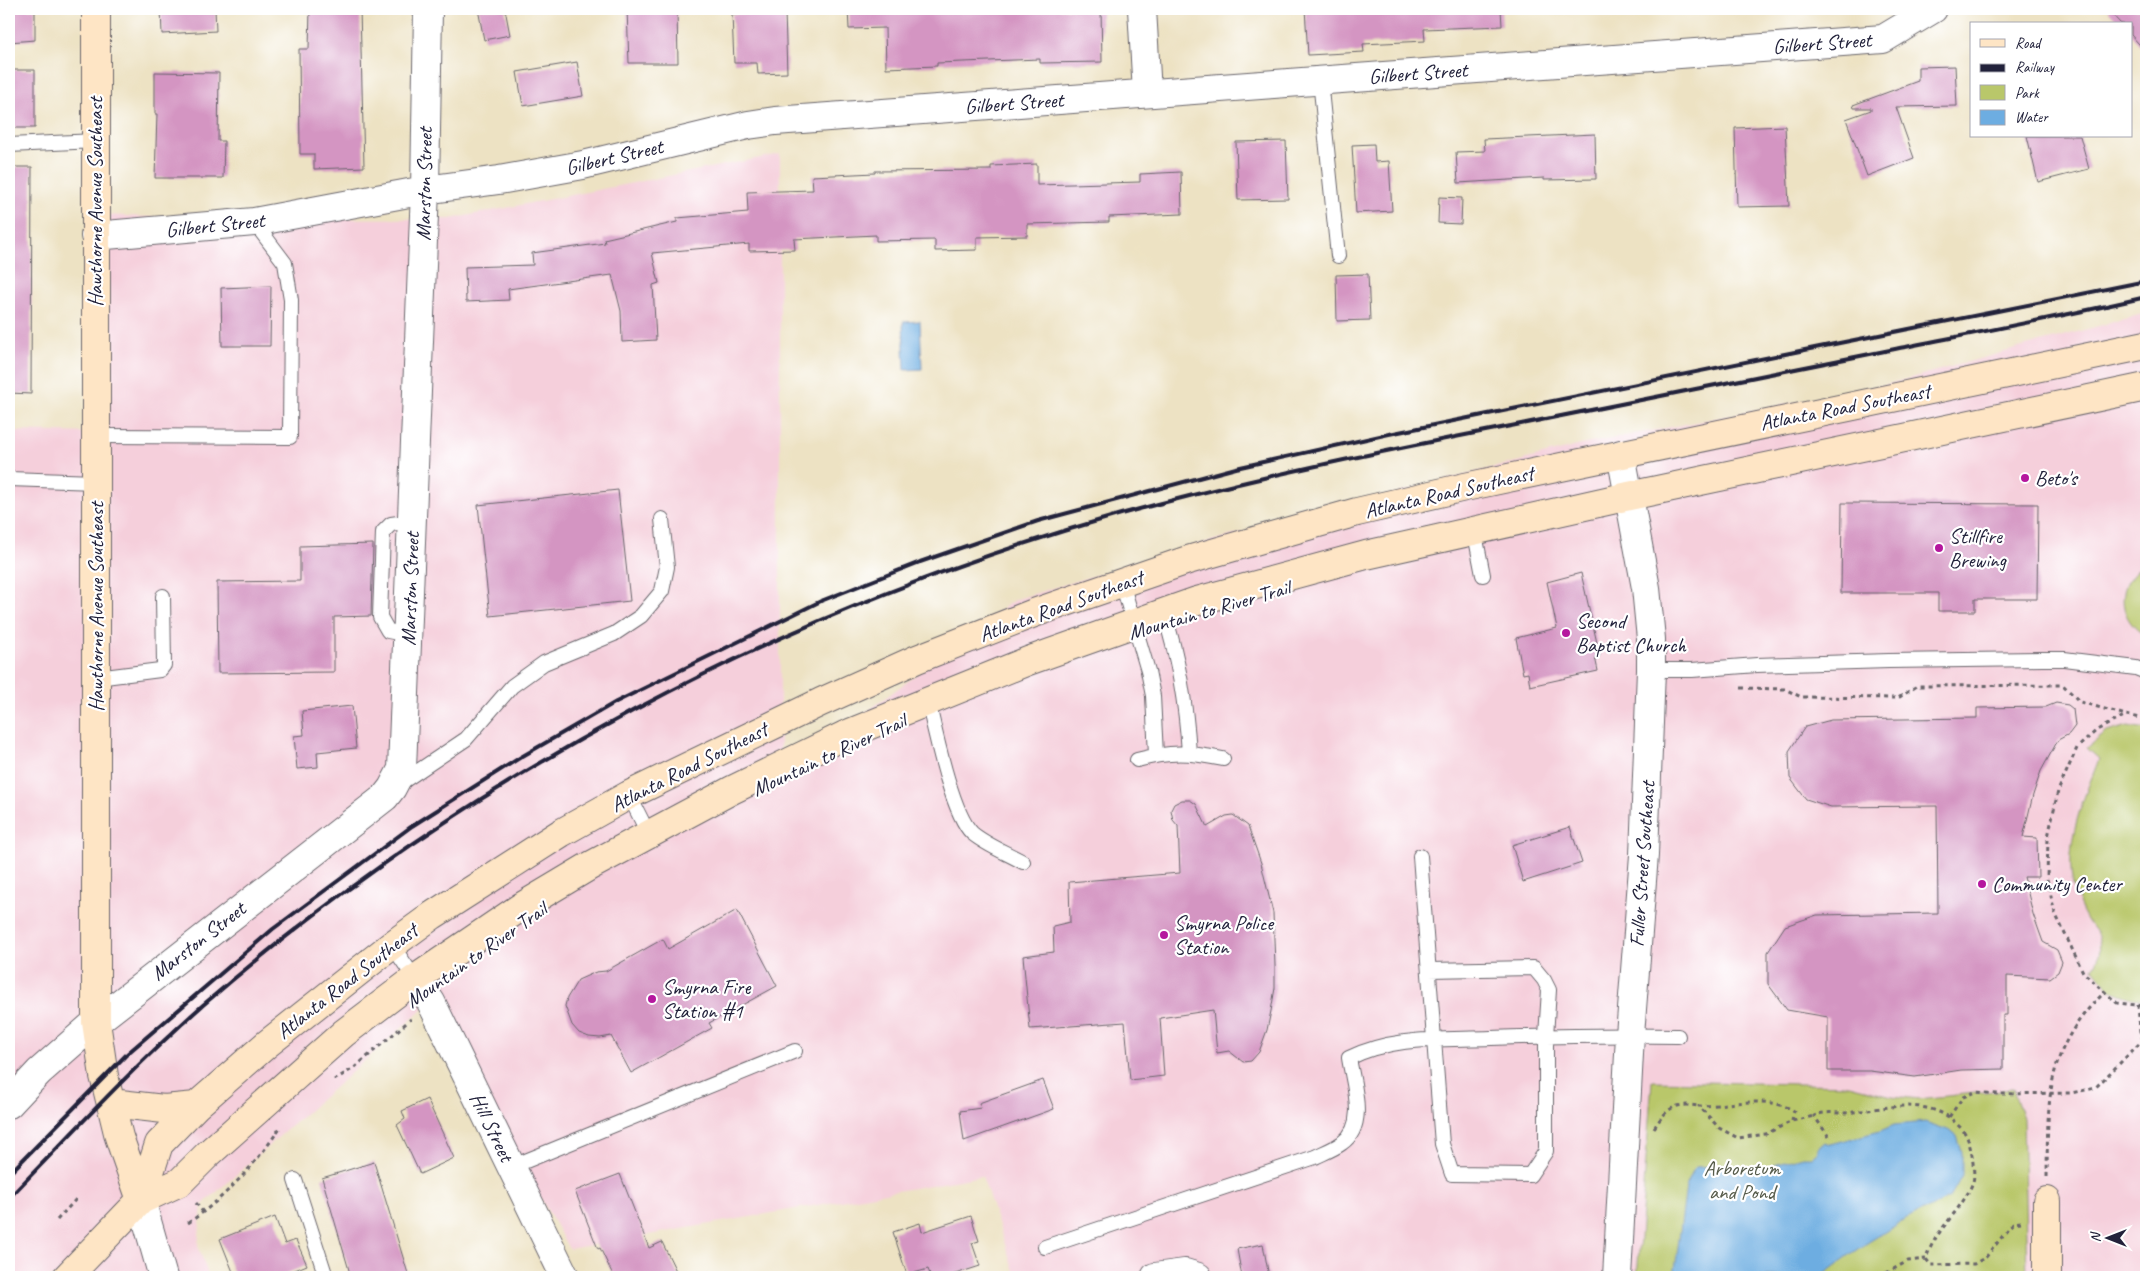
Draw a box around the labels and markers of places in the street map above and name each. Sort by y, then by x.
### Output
place label: Beto's [2035,465,2079,491]
marker: Beto's [2019,472,2031,484]
place label: Stillfire Brewing [1949,523,2008,573]
marker: Stillfire Brewing [1933,542,1945,554]
place label: Second Baptist Church [1576,608,1687,658]
marker: Second Baptist Church [1560,627,1572,639]
place label: Community Center [1992,871,2123,897]
marker: Community Center [1976,878,1988,890]
place label: Smyrna Police Station [1174,910,1275,960]
marker: Smyrna Police Station [1158,929,1170,941]
place label: Smyrna Fire Station #1 [662,974,751,1024]
marker: Smyrna Fire Station #1 [646,993,658,1005]

